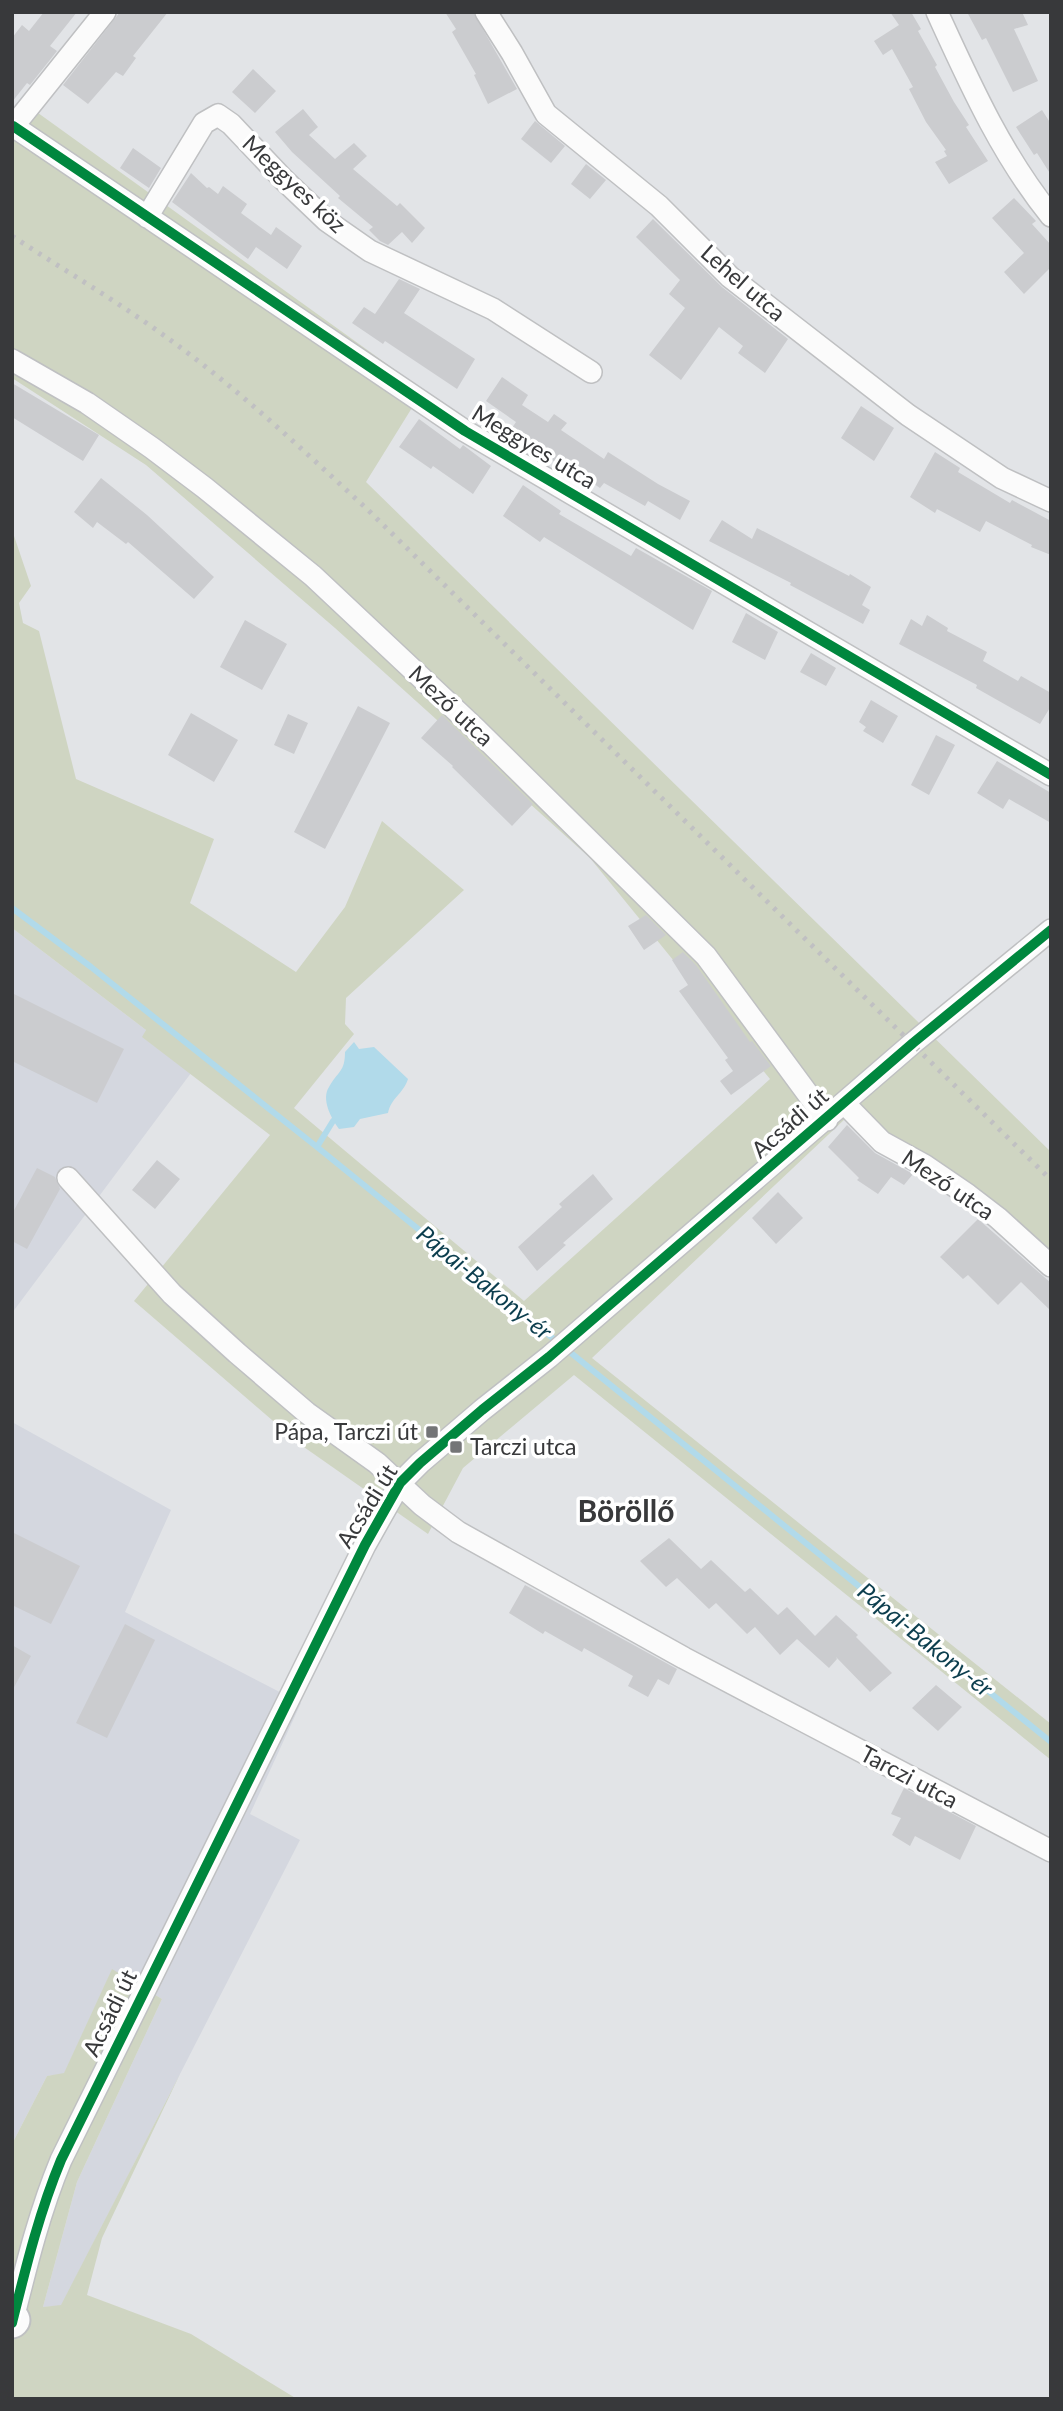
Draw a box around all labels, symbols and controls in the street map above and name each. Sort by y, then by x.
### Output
street label: Meggyes köz [237,128,352,238]
street label: Lehel utca [696,238,792,327]
street label: Meggyes utca [467,398,602,494]
street label: Mező utca [403,659,500,752]
street label: Acsádi út [745,1081,834,1163]
street label: Mező utca [897,1143,1000,1225]
water label: Pápai-Bakony-ér [412,1218,559,1346]
place label: Pápa, Tarczi út [274,1417,419,1445]
marker: Pápa, Tarczi út [424,1424,440,1440]
place label: Tarczi utca [470,1432,577,1460]
marker: Tarczi utca [448,1439,464,1455]
street label: Acsádi út [330,1458,403,1552]
district label: Böröllő [578,1492,674,1528]
water label: Pápai-Bakony-ér [853,1575,1000,1703]
street label: Tarczi utca [856,1739,963,1813]
street label: Acsádi út [76,1964,142,2060]

